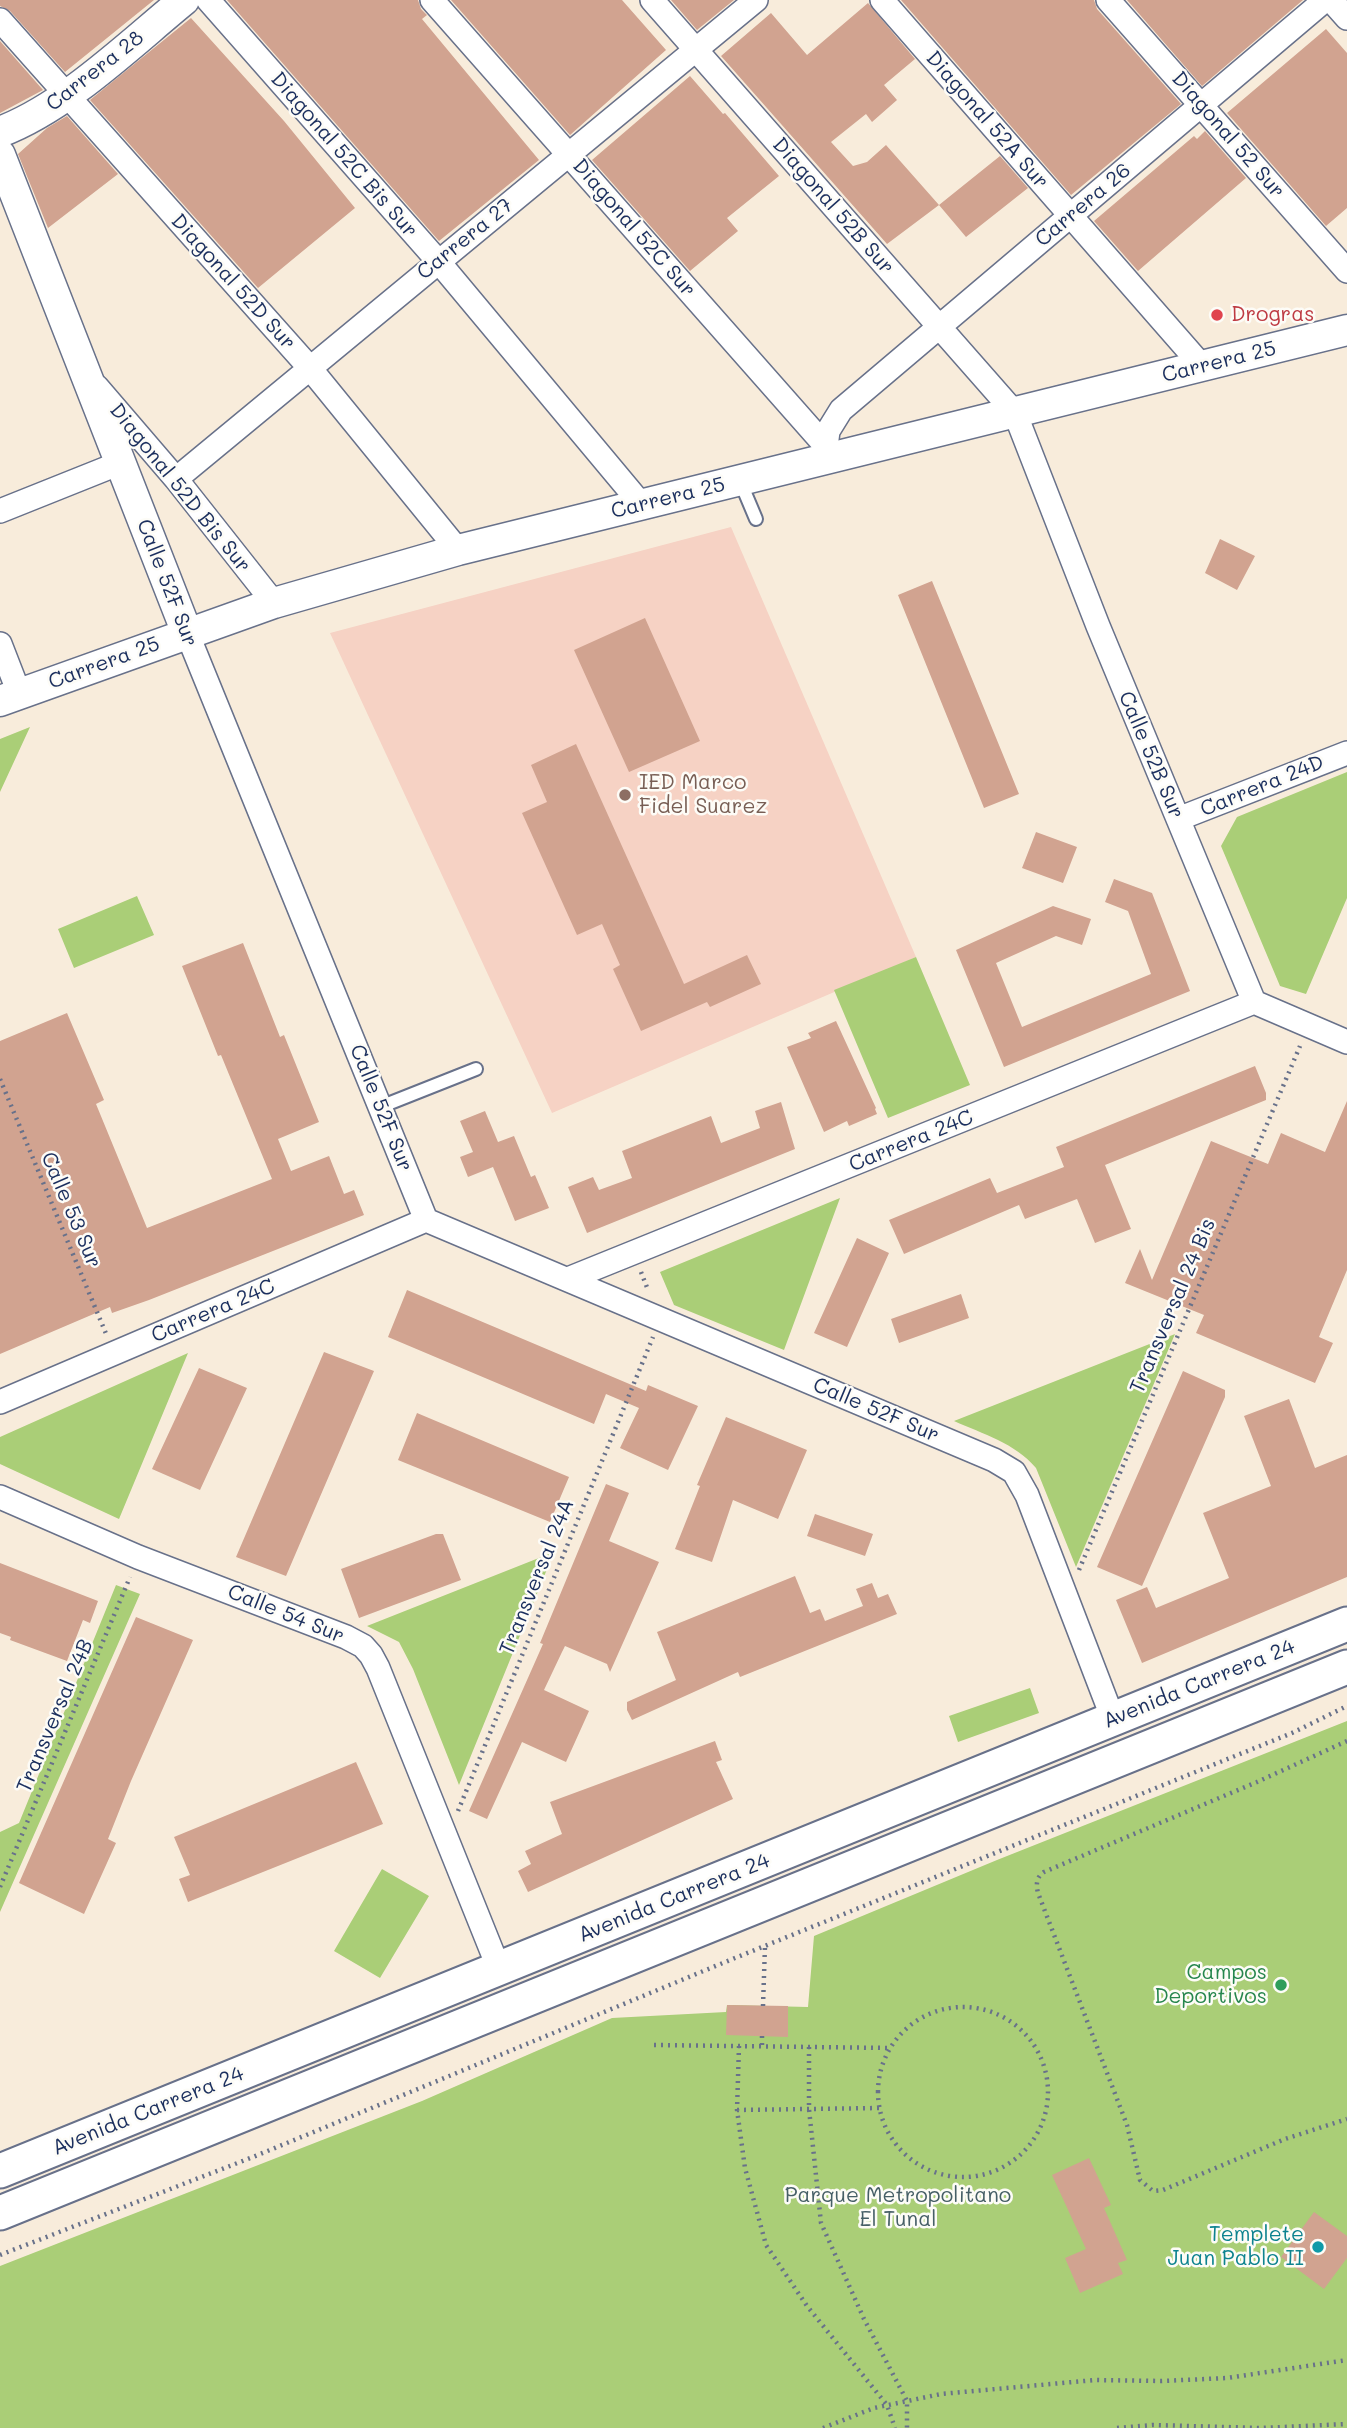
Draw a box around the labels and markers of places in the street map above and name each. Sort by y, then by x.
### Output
place label: Drogras [1231,302,1314,328]
marker: Drogras [1209,307,1225,323]
place label: IED Marco Fidel Suarez [639,770,767,820]
marker: IED Marco Fidel Suarez [617,787,633,803]
place label: Campos Deportivos [1154,1960,1267,2010]
marker: Campos Deportivos [1273,1977,1289,1993]
place label: Templete Juan Pablo II [1167,2222,1304,2272]
marker: Templete Juan Pablo II [1310,2239,1326,2255]

